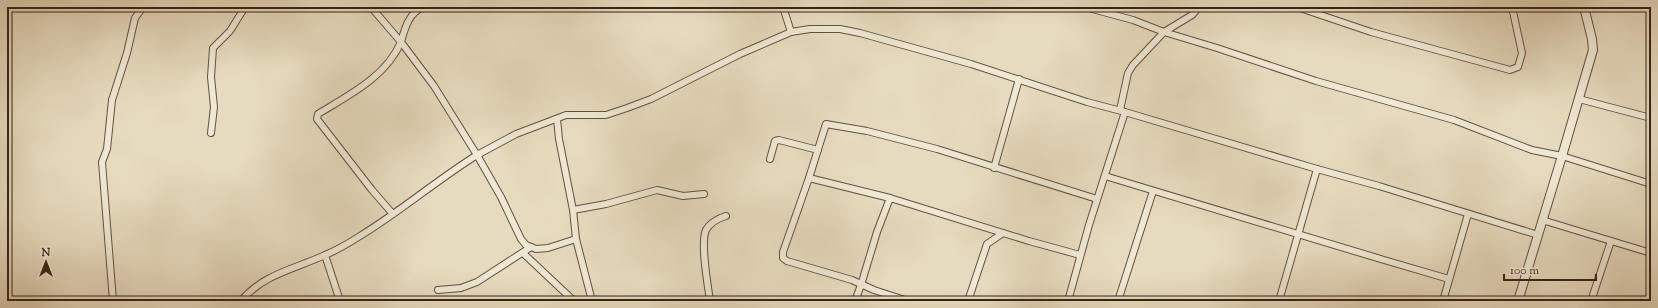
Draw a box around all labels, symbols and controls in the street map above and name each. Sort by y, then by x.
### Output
north arrow [26,242,66,282]
text: N [41,245,51,261]
scale bar [1504,256,1596,282]
text: 100 m [1510,262,1539,280]

